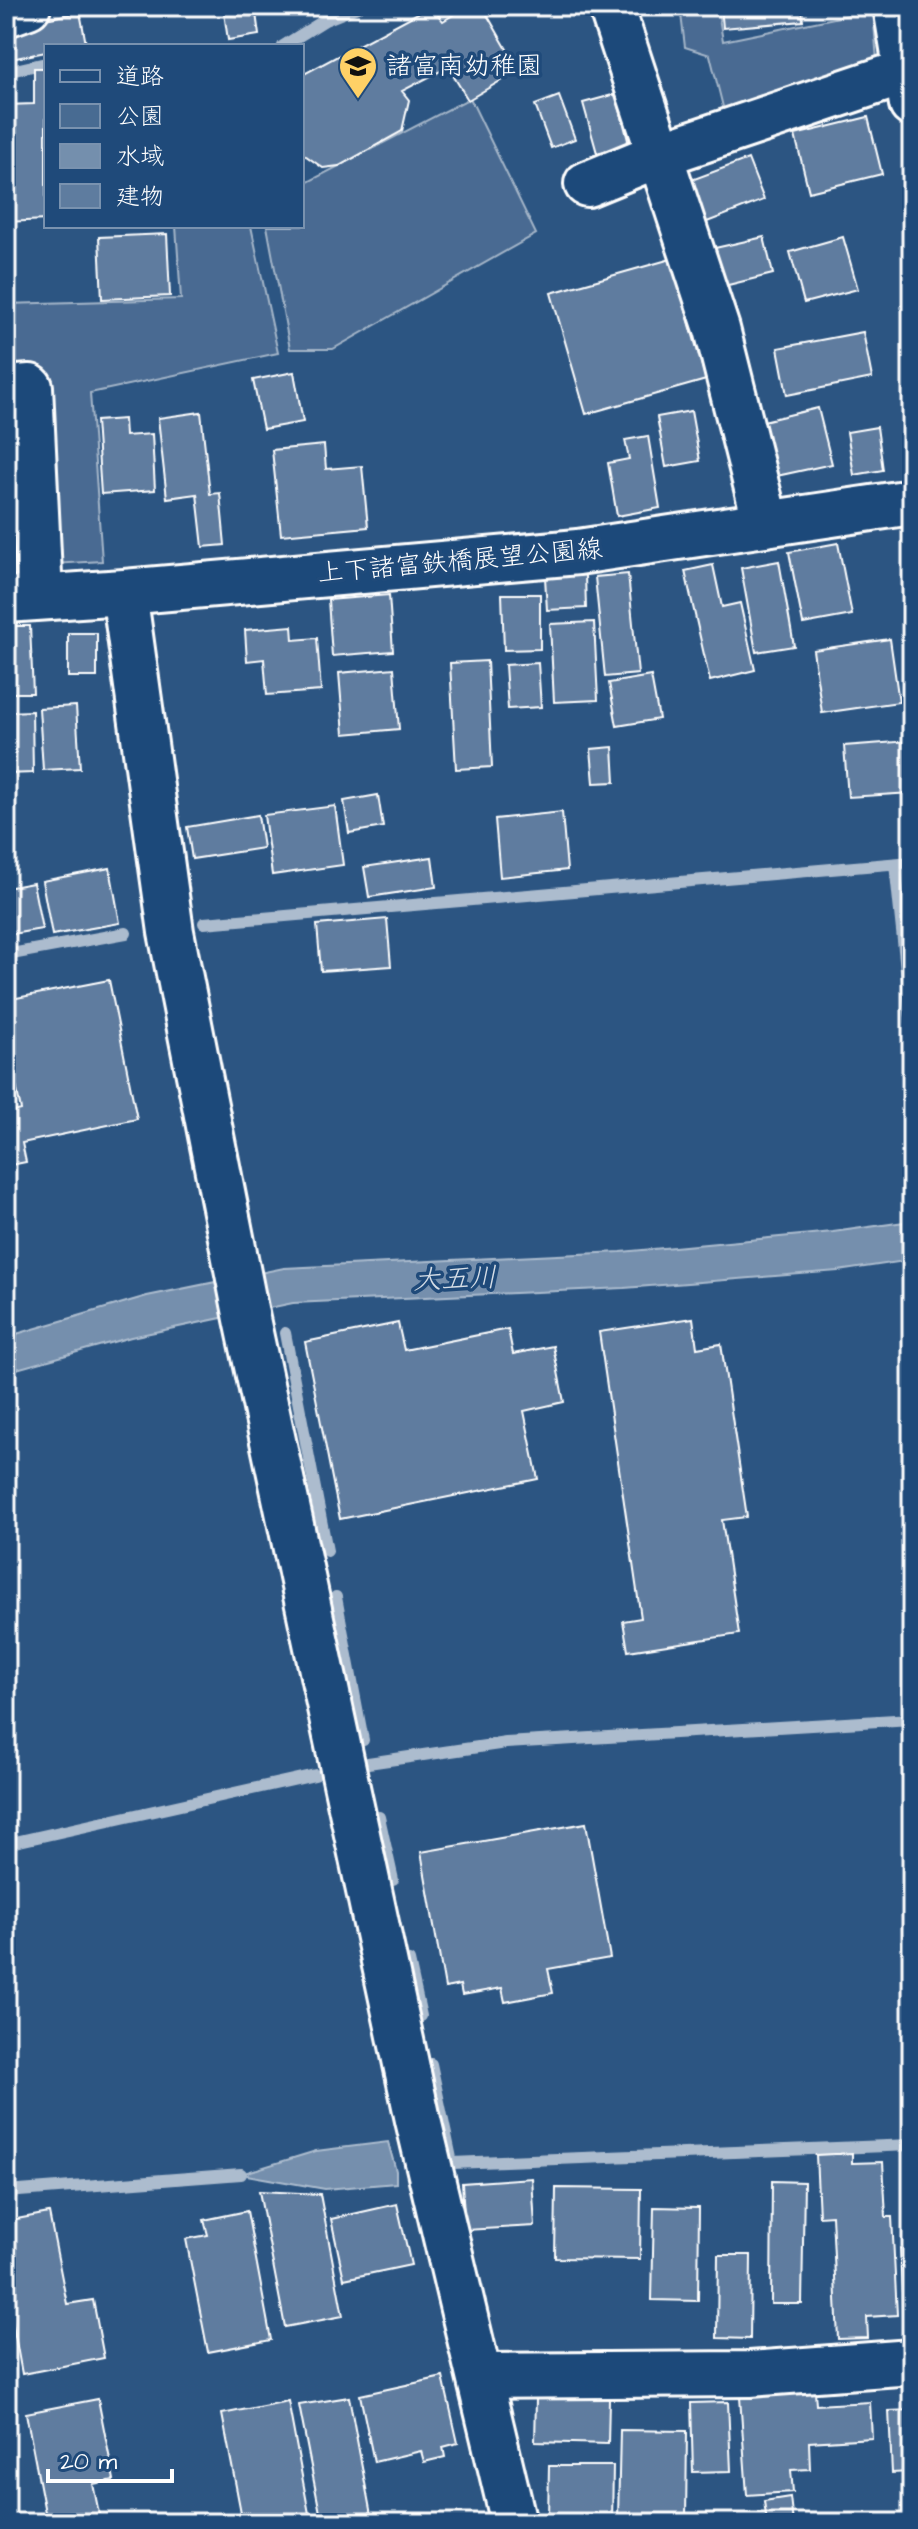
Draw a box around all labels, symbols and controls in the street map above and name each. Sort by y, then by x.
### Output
legend [44,44,304,228]
school or university icon: 諸富南幼稚園 [337,45,379,100]
place label: 諸富南幼稚園 [386,48,542,84]
text: 道路 [116,60,164,94]
text: 公園 [116,100,164,134]
text: 水域 [116,140,164,174]
text: 建物 [116,180,164,214]
street label: 上下諸富鉄橋展望公園線 [316,531,604,591]
water label: 大五川 [412,1258,498,1300]
scale bar [48,2433,172,2483]
text: 20 m [60,2445,117,2479]

